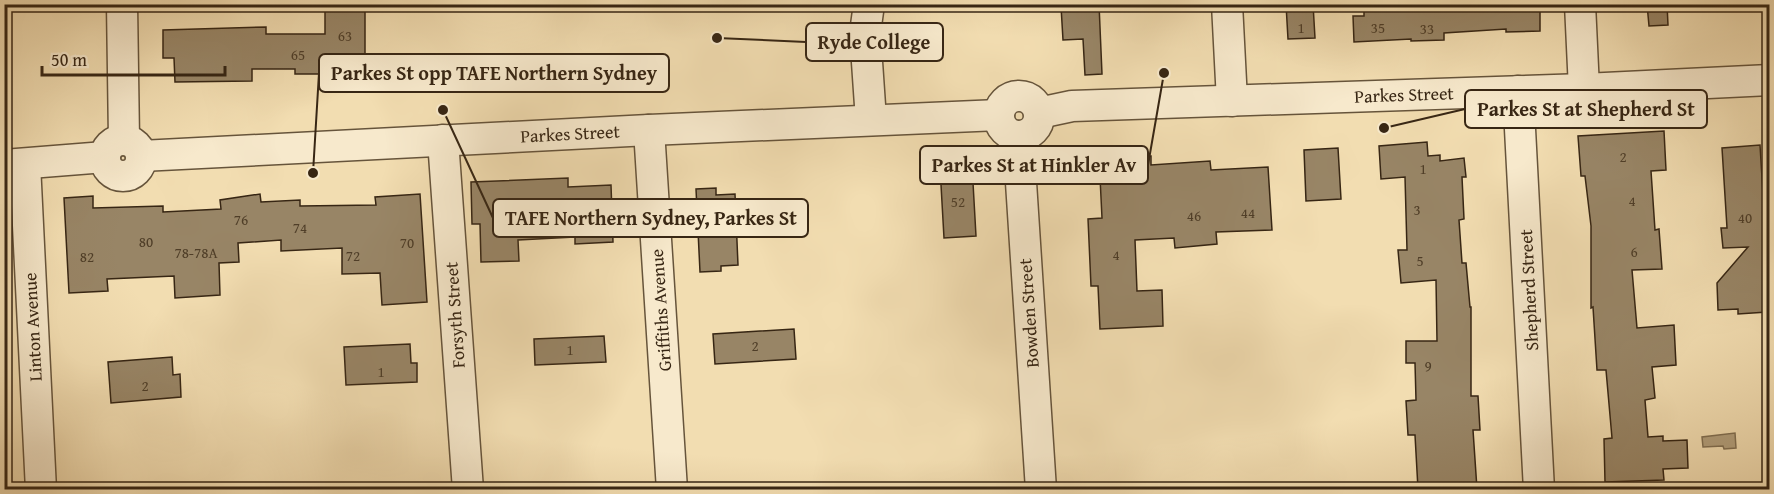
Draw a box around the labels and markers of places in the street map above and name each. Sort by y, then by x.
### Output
callout: Ryde College [806,23,943,61]
callout: Parkes St opp TAFE Northern Sydney [319,54,669,92]
callout: Parkes St at Shepherd St [1465,90,1707,128]
callout: Parkes St at Hinkler Av [920,146,1148,184]
callout: TAFE Northern Sydney, Parkes St [493,199,808,237]

